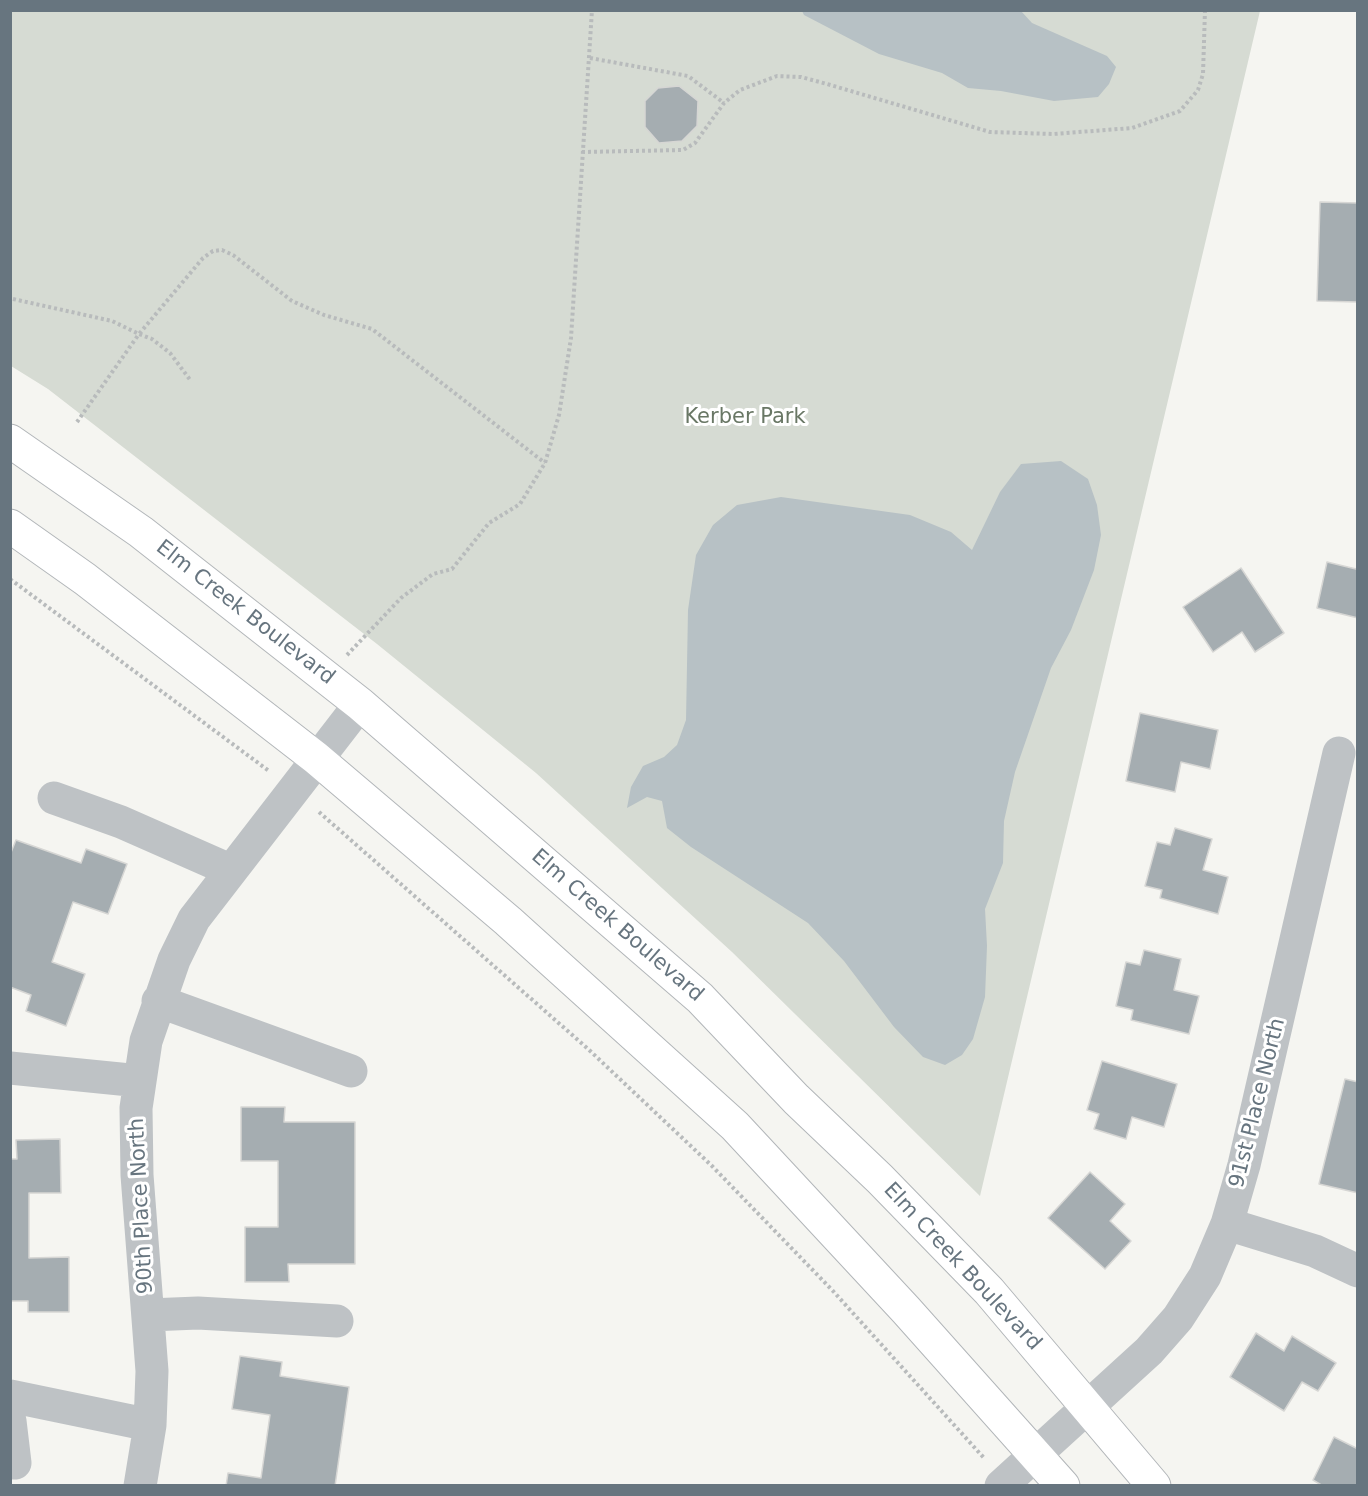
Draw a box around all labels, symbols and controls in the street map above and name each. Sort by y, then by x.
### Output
park label: Kerber Park [684,405,806,431]
street label: Elm Creek Boulevard [151,535,339,691]
street label: Elm Creek Boulevard [526,844,708,1008]
street label: 91st Place North [1225,1016,1291,1190]
street label: 90th Place North [125,1117,159,1295]
street label: Elm Creek Boulevard [878,1178,1046,1356]

